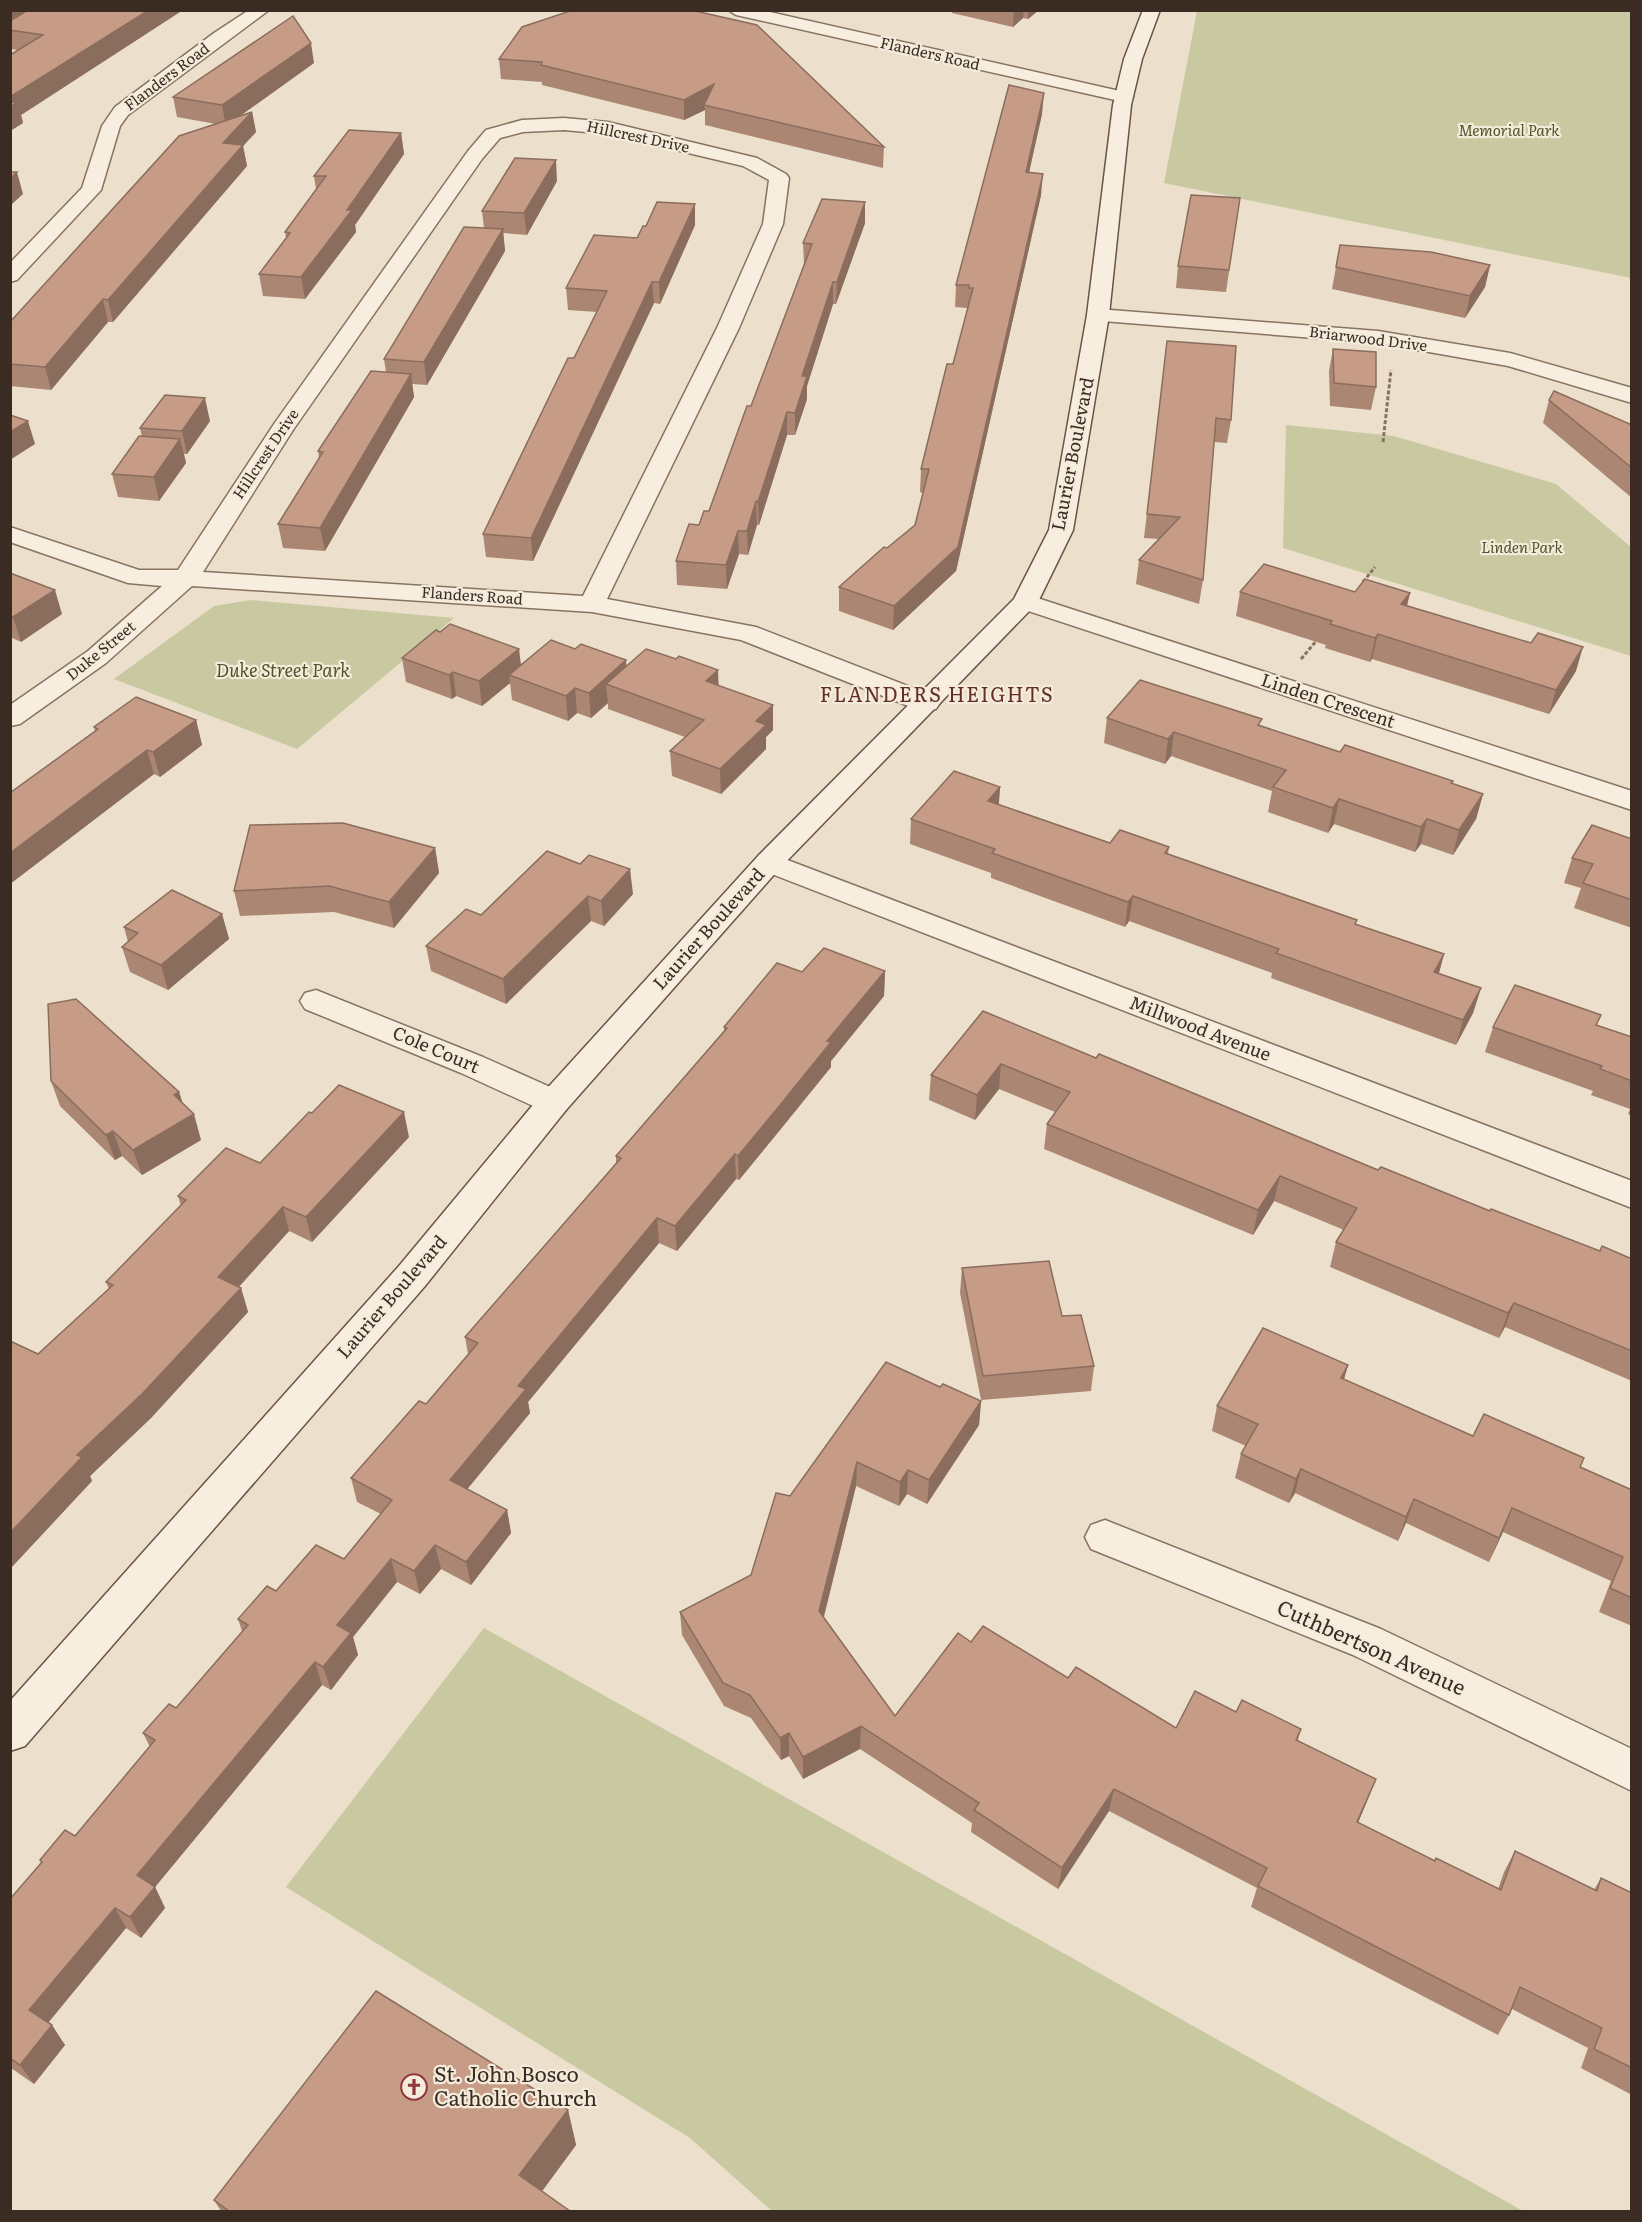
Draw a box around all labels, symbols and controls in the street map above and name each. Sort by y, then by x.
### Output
street label: Flanders Road [878,30,982,75]
street label: Flanders Road [119,36,214,116]
street label: Hillcrest Drive [585,113,692,158]
park label: Memorial Park [1459,118,1560,141]
street label: Briarwood Drive [1308,319,1429,356]
street label: Laurier Boulevard [1043,375,1100,533]
street label: Hillcrest Drive [226,403,304,503]
park label: Linden Park [1481,535,1563,558]
street label: Flanders Road [421,579,524,610]
street label: Duke Street [60,615,140,685]
park label: Duke Street Park [216,656,350,683]
street label: Linden Crescent [1258,665,1400,734]
district label: FLANDERS HEIGHTS [820,678,1054,708]
street label: Laurier Boulevard [646,861,770,995]
street label: Millwood Avenue [1126,988,1275,1067]
street label: Cole Court [389,1018,485,1079]
street label: Laurier Boulevard [330,1228,452,1364]
street label: Cuthbertson Avenue [1273,1590,1471,1701]
place label: St. John Bosco Catholic Church [434,2057,597,2112]
church icon: St. John Bosco Catholic Church [399,2072,429,2102]

